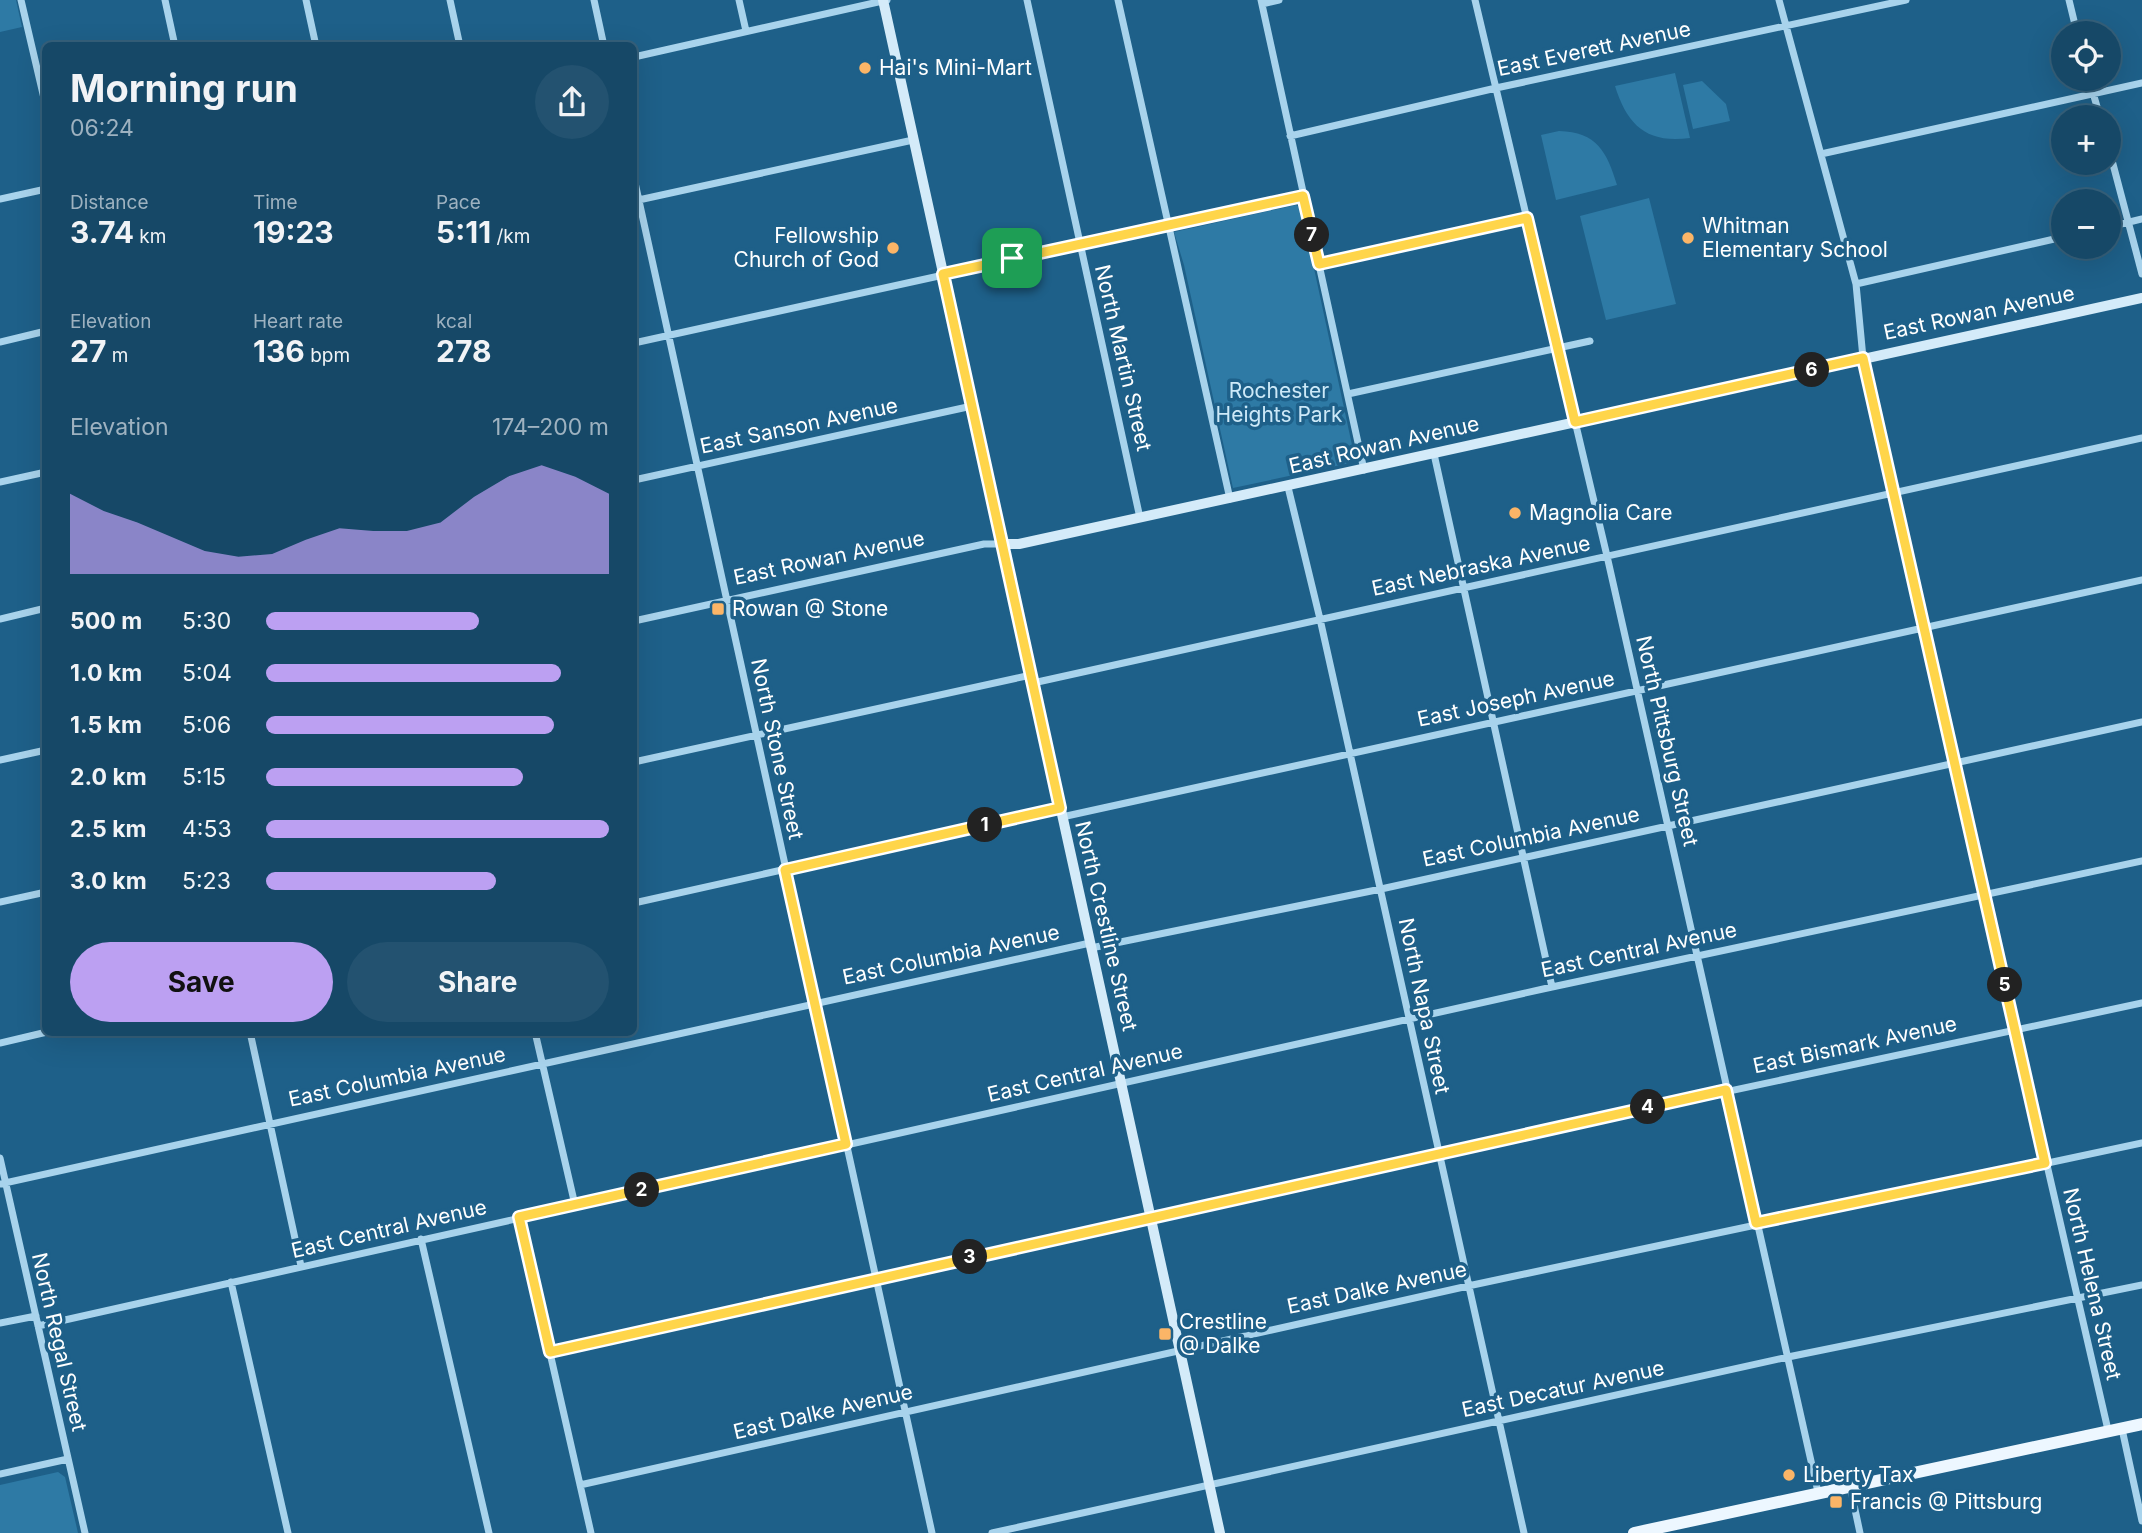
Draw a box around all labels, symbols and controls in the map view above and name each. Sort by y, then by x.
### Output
street label: East Everett Avenue [1495,16,1693,81]
map controls [2051,21,2121,259]
button: locate [2051,21,2121,91]
place label: Hai's Mini-Mart [879,55,1032,80]
marker: Hai's Mini-Mart [857,60,873,76]
text: Morning run [70,65,298,111]
button: share [535,65,609,139]
button: + [2051,105,2121,175]
text: 06:24 [70,114,134,142]
button: − [2051,189,2121,259]
text: Distance [70,191,148,214]
text: Time [253,191,298,214]
text: Pace [436,191,481,214]
place label: Whitman Elementary School [1702,213,1888,262]
text: 3.74 [70,214,134,250]
text: 19:23 [253,214,334,250]
text: 5:11 [436,214,491,250]
pin: 7 [1294,218,1330,252]
place label: Fellowship Church of God [734,223,879,272]
text: 7 [1306,223,1317,246]
text: km [134,225,166,248]
text: /km [491,225,530,248]
pin [982,228,1042,288]
marker: Whitman Elementary School [1680,230,1696,246]
icon: arrive [993,239,1031,277]
marker: Fellowship Church of God [885,240,901,256]
street label: North Martin Street [1090,262,1157,454]
street label: East Rowan Avenue [1881,280,2077,345]
text: Elevation [70,310,151,333]
text: Heart rate [253,310,343,333]
text: kcal [436,310,472,333]
text: 27 [70,333,106,369]
text: 136 [253,333,305,369]
text: 278 [436,333,491,369]
text: m [106,344,128,367]
text: bpm [305,344,350,367]
pin: 6 [1794,352,1829,388]
text: 6 [1805,358,1818,381]
park label: Rochester Heights Park [1216,378,1343,427]
street label: East Sanson Avenue [698,392,900,459]
street label: East Rowan Avenue [1286,410,1482,479]
text: Elevation [70,413,169,441]
text: 174–200 m [492,413,609,441]
place label: Magnolia Care [1529,500,1672,525]
marker: Magnolia Care [1507,505,1523,521]
street label: East Rowan Avenue [731,525,927,590]
street label: East Nebraska Avenue [1369,530,1593,601]
place label: Rowan @ Stone [732,596,888,621]
marker: Rowan @ Stone [710,601,726,617]
text: 500 m [70,607,142,635]
text: 5:30 [182,607,231,635]
street label: North Pittsburg Street [1631,633,1704,849]
street label: North Stone Street [746,656,809,842]
text: 1.0 km [70,659,142,687]
text: 5:04 [182,659,232,687]
street label: East Joseph Avenue [1415,665,1617,732]
text: 1.5 km [70,711,142,739]
text: 5:06 [182,711,231,739]
text: 2.0 km [70,763,147,791]
text: 5:15 [182,763,226,791]
street label: East Columbia Avenue [1420,801,1642,872]
pin: 1 [968,808,1002,842]
text: 1 [980,813,989,836]
text: 2.5 km [70,815,147,843]
text: 4:53 [182,815,232,843]
street label: North Crestline Street [1070,818,1143,1034]
text: 3.0 km [70,867,147,895]
text: 5:23 [182,867,231,895]
street label: North Napa Street [1394,916,1455,1096]
street label: East Central Avenue [1539,917,1739,982]
street label: East Columbia Avenue [840,919,1062,990]
button: Save [70,942,333,1022]
button: Share [347,942,609,1022]
pin: 5 [1988,968,2022,1002]
text: 5 [1998,973,2011,996]
street label: East Bismark Avenue [1751,1011,1959,1078]
street label: East Central Avenue [985,1038,1185,1107]
street label: East Columbia Avenue [286,1041,508,1112]
pin: 4 [1630,1090,1666,1124]
text: 4 [1641,1095,1654,1118]
pin: 2 [624,1172,660,1208]
text: 2 [636,1178,647,1201]
street label: North Helena Street [2058,1185,2127,1382]
street label: East Central Avenue [289,1194,489,1263]
pin: 3 [953,1240,988,1274]
text: 3 [963,1245,976,1268]
street label: North Regal Street [27,1250,92,1434]
street label: East Dalke Avenue [1285,1256,1469,1319]
place label: Crestline @ Dalke [1179,1309,1267,1358]
marker: Crestline @ Dalke [1157,1326,1173,1342]
street label: East Decatur Avenue [1459,1355,1667,1422]
street label: East Dalke Avenue [731,1379,915,1444]
place label: Liberty Tax [1803,1462,1914,1487]
marker: Liberty Tax [1781,1467,1797,1483]
place label: Francis @ Pittsburg [1850,1489,2042,1514]
marker: Francis @ Pittsburg [1828,1494,1844,1510]

